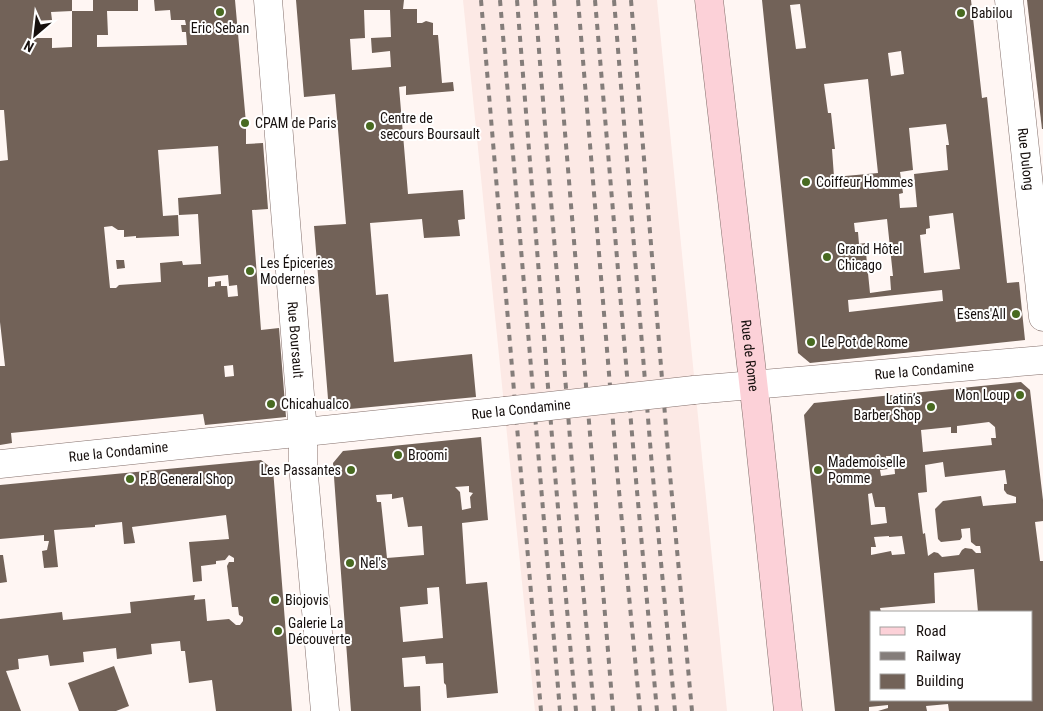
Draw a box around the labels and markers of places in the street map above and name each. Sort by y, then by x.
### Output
place label: Babilou [971,5,1012,21]
marker: Eric Seban [214,6,226,18]
marker: Babilou [955,7,967,19]
place label: Eric Seban [191,20,249,36]
place label: Centre de secours Boursault [380,110,480,142]
place label: CPAM de Paris [255,115,337,131]
marker: CPAM de Paris [239,117,251,129]
marker: Centre de secours Boursault [364,120,376,132]
place label: Coiffeur Hommes [816,174,913,190]
marker: Coiffeur Hommes [800,176,812,188]
place label: Grand Hôtel Chicago [837,241,903,273]
marker: Grand Hôtel Chicago [821,251,833,263]
place label: Les Épiceries Modernes [260,254,333,287]
marker: Les Épiceries Modernes [244,265,256,277]
place label: Esens'All [957,306,1006,322]
marker: Esens'All [1010,308,1022,320]
place label: Le Pot de Rome [821,334,908,350]
marker: Le Pot de Rome [805,336,817,348]
place label: Mon Loup [955,387,1010,403]
marker: Mon Loup [1014,389,1026,401]
place label: Latin’s Barber Shop [853,391,921,423]
place label: Chicahualco [281,396,349,412]
marker: Chicahualco [265,398,277,410]
marker: Latin’s Barber Shop [925,401,937,413]
place label: Broomi [408,447,448,463]
marker: Broomi [392,449,404,461]
place label: Mademoiselle Pomme [828,454,906,486]
place label: Les Passantes [260,462,341,478]
marker: Les Passantes [345,464,357,476]
marker: Mademoiselle Pomme [812,464,824,476]
place label: P.B General Shop [140,471,233,487]
marker: P.B General Shop [124,473,136,485]
place label: Nel's [360,555,387,571]
marker: Nel's [344,557,356,569]
place label: Biojovis [285,592,329,608]
marker: Biojovis [269,594,281,606]
place label: Galerie La Découverte [288,615,351,647]
marker: Galerie La Découverte [272,625,284,637]

